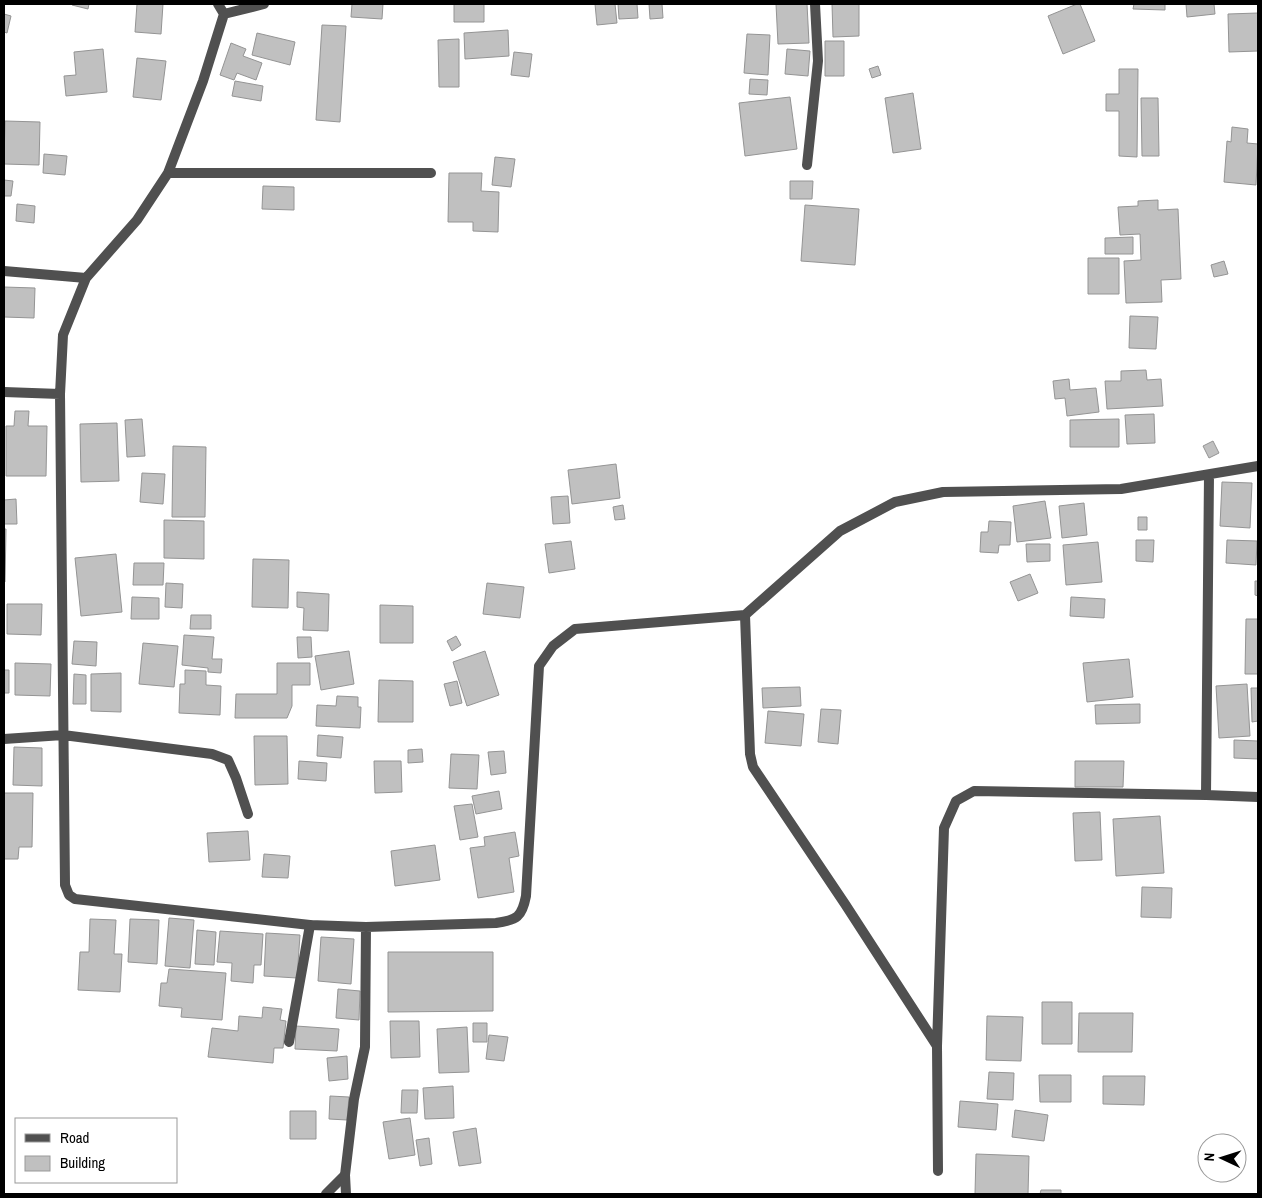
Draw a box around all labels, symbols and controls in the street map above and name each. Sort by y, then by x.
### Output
legend [15,1118,178,1183]
text: Road [60,1127,89,1148]
north arrow [1197,1133,1247,1183]
text: Building [60,1152,105,1173]
text: N [1200,1152,1218,1162]

